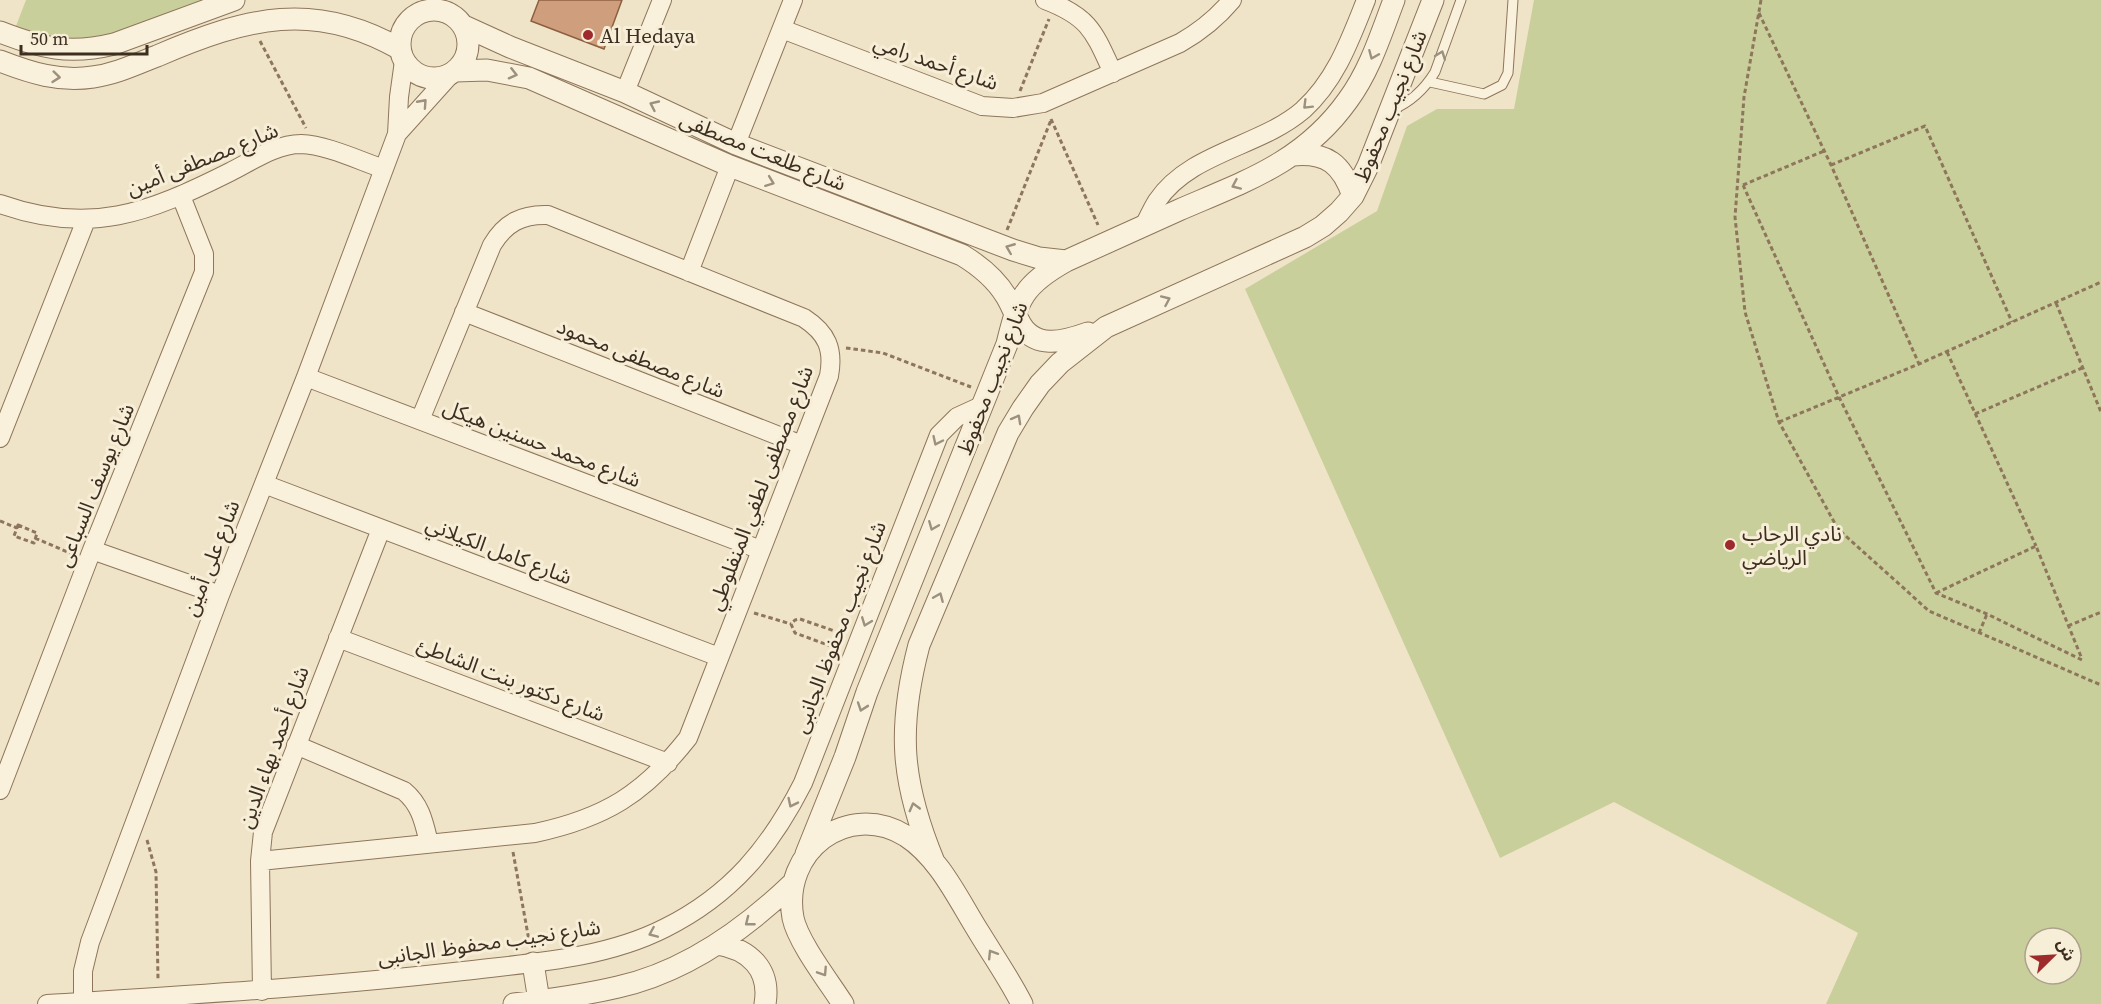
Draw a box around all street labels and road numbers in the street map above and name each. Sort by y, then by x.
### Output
street label: شارع نجيب محفوظ [1346,26,1435,187]
street label: شارع أحمد رامي [869,27,1002,99]
street label: شارع طلعت مصطفى [675,104,850,198]
street label: شارع مصطفى أمين [122,115,283,204]
street label: شارع نجيب محفوظ [949,297,1035,459]
street label: شارع مصطفى محمود [552,311,729,406]
street label: شارع مصطفى لطفي المنفلوطي [700,362,822,615]
street label: شارع محمد حسنين هيكل [439,392,645,495]
street label: شارع يوسف السباعى [49,399,142,572]
street label: شارع على أمين [176,496,247,621]
street label: شارع كامل الكيلاني [421,509,576,593]
street label: شارع نجيب محفوظ الجانبى [785,517,894,738]
street label: شارع دكتور بنت الشاطئ [412,630,609,729]
street label: شارع أحمد بهاء الدين [230,662,317,832]
street label: شارع نجيب محفوظ الجانبى [376,912,603,973]

